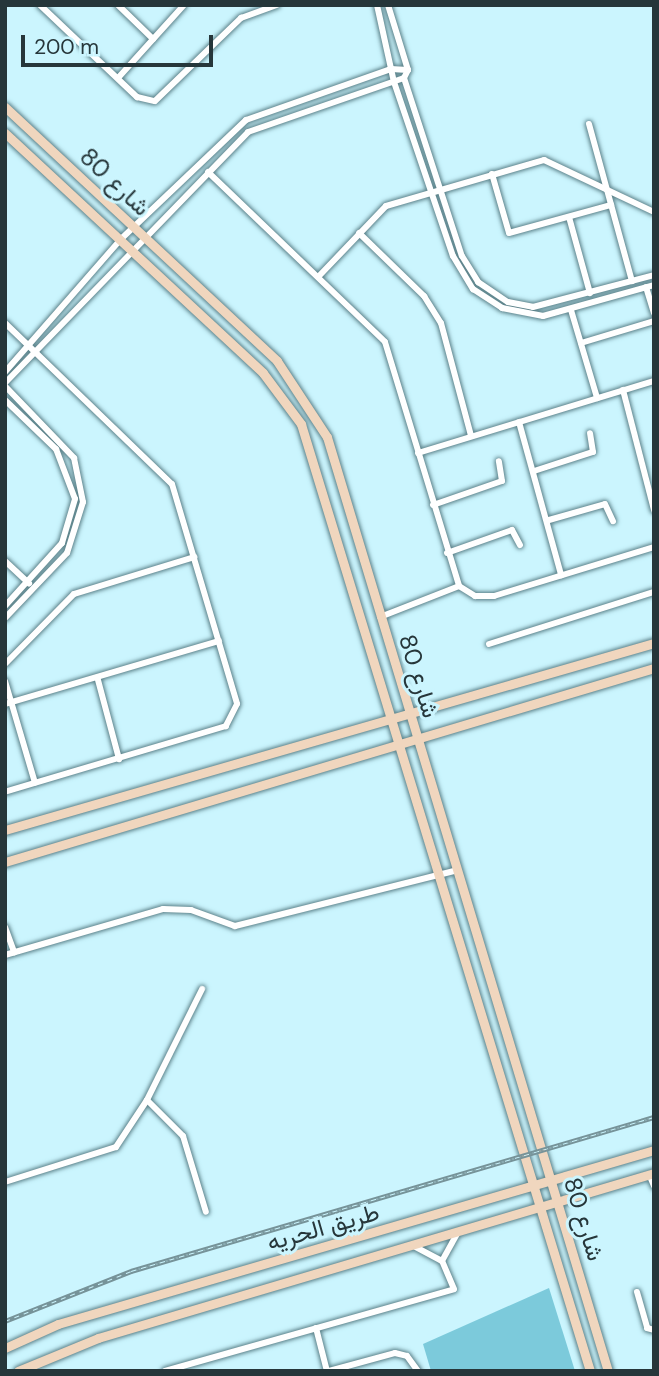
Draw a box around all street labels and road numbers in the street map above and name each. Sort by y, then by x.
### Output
street label: شارع 80 [74,142,156,222]
street label: شارع 80 [393,631,445,721]
street label: شارع 80 [558,1174,610,1264]
street label: طريق الحريه [264,1197,382,1257]

